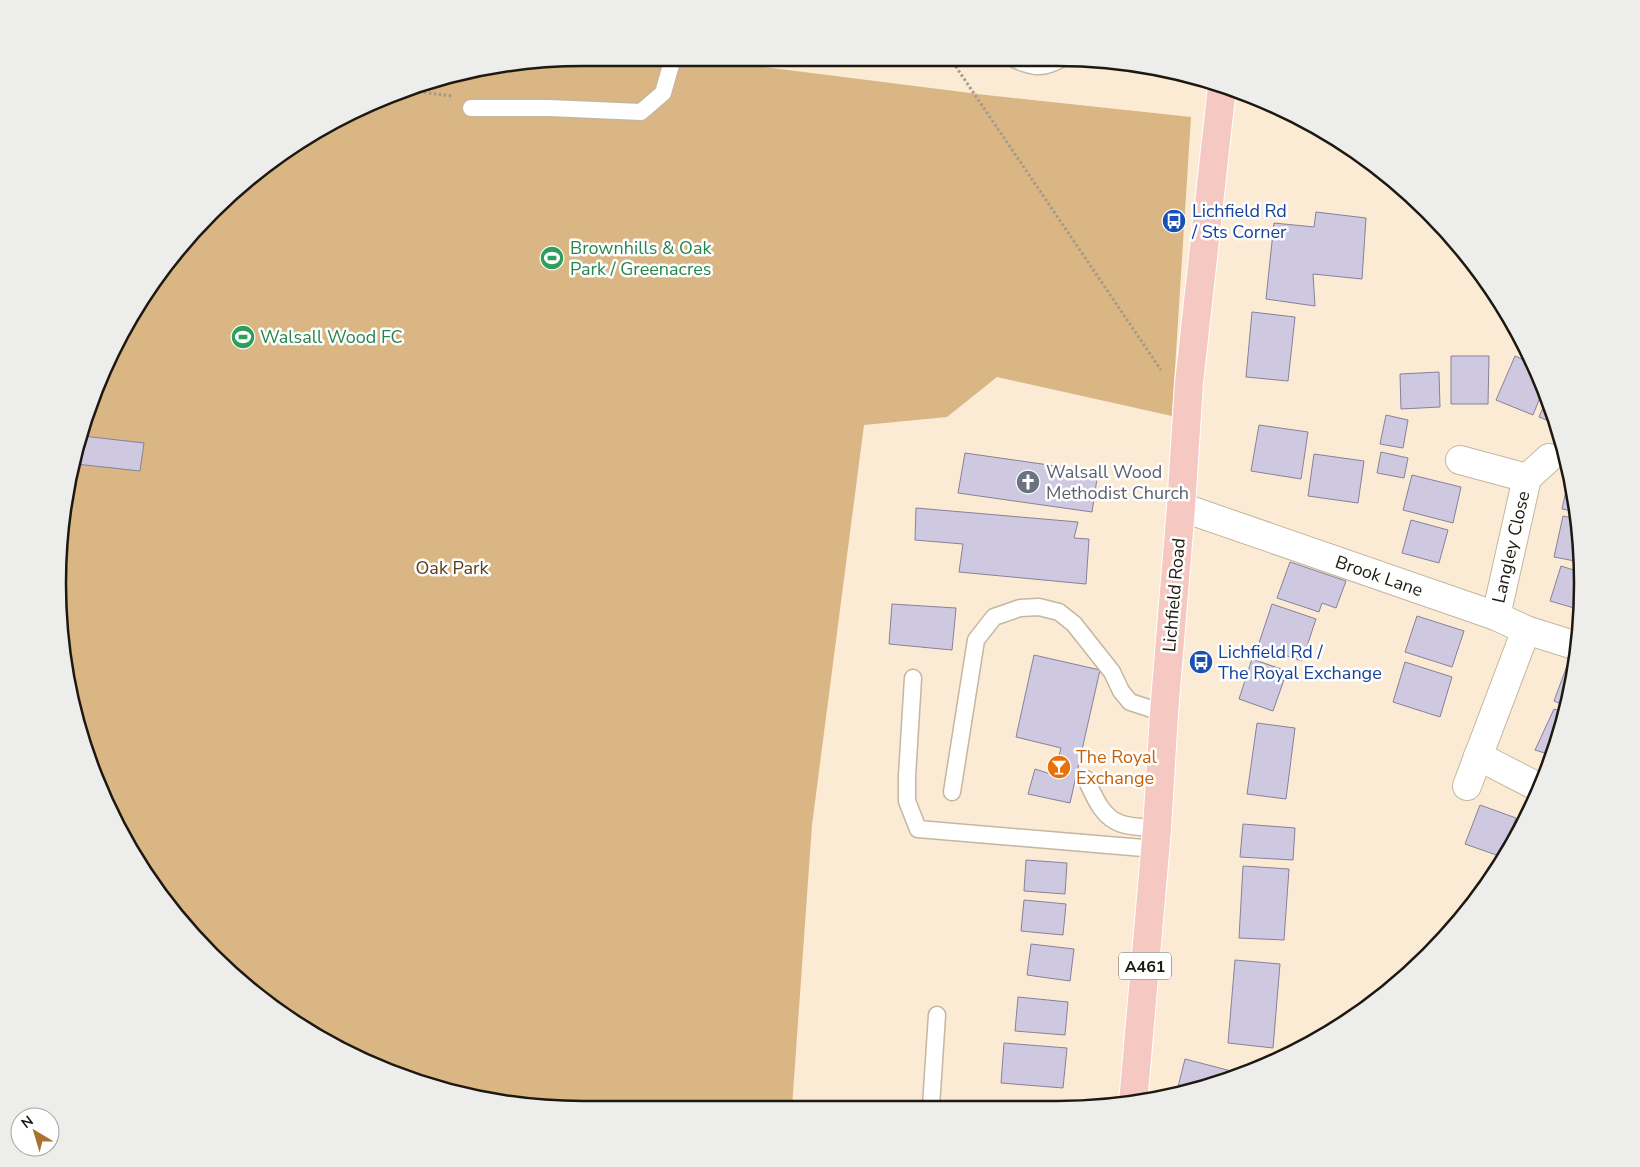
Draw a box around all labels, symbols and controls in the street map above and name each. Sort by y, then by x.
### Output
place label: Lichfield Rd / Sts Corner [1191,199,1287,244]
bus stop icon: Lichfield Rd / Sts Corner [1161,208,1187,234]
place label: Brownhills & Oak Park / Greenacres [570,236,712,281]
sports icon: Brownhills & Oak Park / Greenacres [539,245,565,271]
sports icon: Walsall Wood FC [230,324,256,350]
place label: Walsall Wood FC [260,325,403,349]
place label: Walsall Wood Methodist Church [1046,460,1189,505]
church icon: Walsall Wood Methodist Church [1015,469,1041,495]
street label: Langley Close [1486,489,1536,605]
street label: Lichfield Road [1157,537,1191,653]
street label: Brook Lane [1332,550,1426,602]
park label: Oak Park [416,556,489,580]
place label: Lichfield Rd / The Royal Exchange [1218,640,1382,685]
bus stop icon: Lichfield Rd / The Royal Exchange [1188,649,1214,675]
place label: The Royal Exchange [1076,745,1158,790]
bar icon: The Royal Exchange [1046,754,1072,780]
road number: A461 [1119,952,1171,979]
north arrow [10,1107,60,1157]
text: N [17,1111,37,1133]

